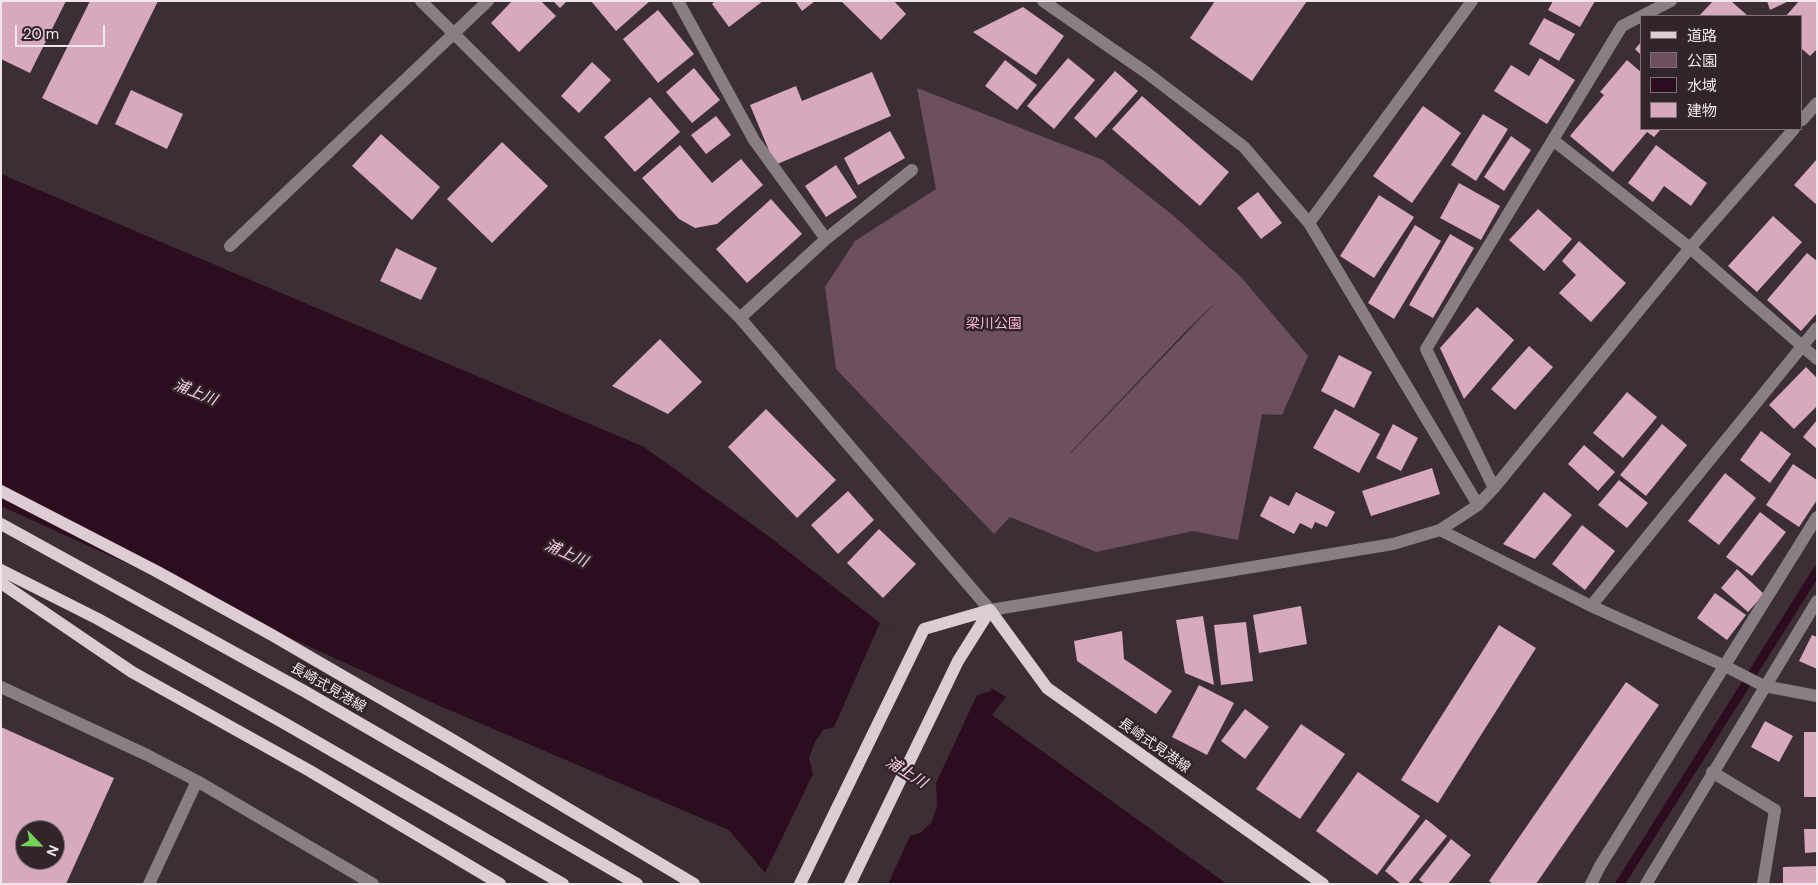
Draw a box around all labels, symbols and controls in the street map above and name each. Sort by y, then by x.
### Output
scale bar [18,15,108,47]
legend [1640,15,1803,130]
text: 20 m [23,24,59,44]
text: 道路 [1687,26,1717,46]
text: 公園 [1687,51,1717,71]
text: 水域 [1687,76,1717,96]
text: 建物 [1687,101,1717,121]
park label: 梁川公園 [966,316,1022,332]
water label: 浦上川 [171,376,219,410]
water label: 浦上川 [542,537,590,571]
street label: 長崎式見港線 [287,660,369,716]
street label: 長崎式見港線 [1115,715,1193,777]
water label: 浦上川 [882,753,930,793]
north arrow [15,820,65,870]
text: N [42,842,63,859]

